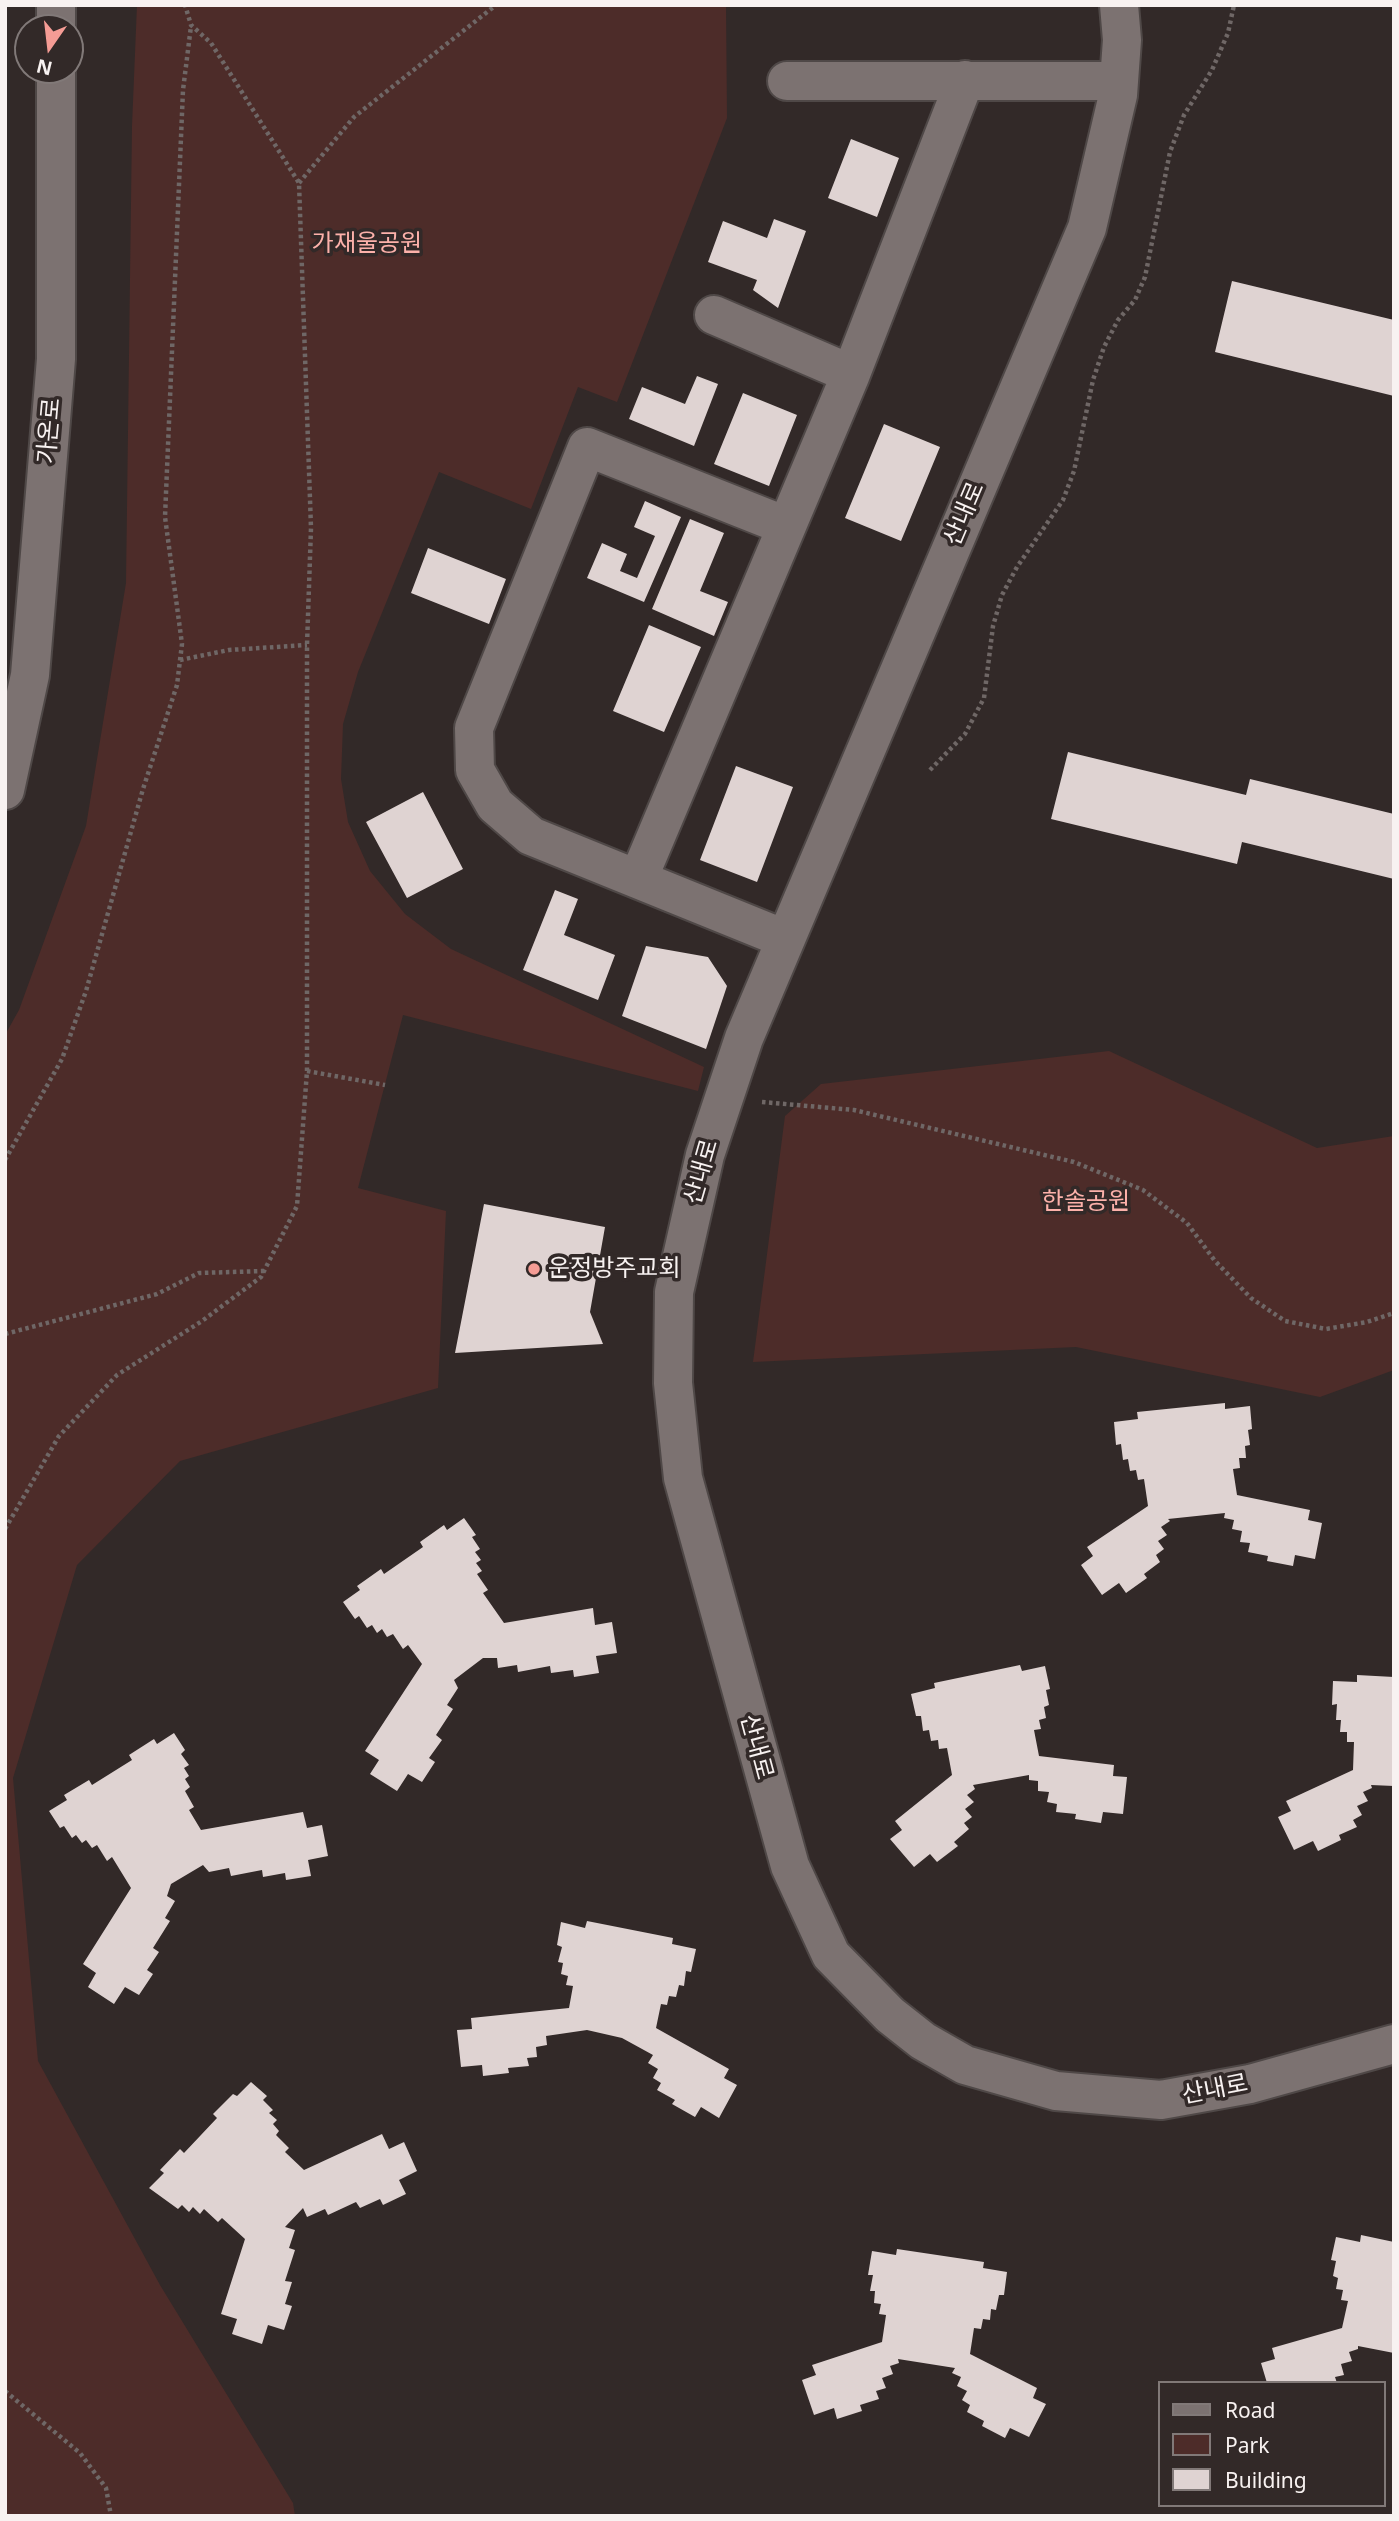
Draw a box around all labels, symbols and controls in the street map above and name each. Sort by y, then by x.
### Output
north arrow [14,14,84,84]
text: N [34,53,55,82]
park label: 가재울공원 [312,230,422,258]
street label: 가온로 [33,397,67,465]
street label: 산내로 [939,478,991,550]
street label: 산내로 [679,1136,725,1208]
park label: 한솔공원 [1042,1188,1130,1216]
place label: 운정방주교회 [548,1255,680,1283]
marker: 운정방주교회 [526,1261,542,1277]
street label: 산내로 [734,1711,778,1783]
street label: 산내로 [1180,2070,1250,2110]
legend [1158,2381,1385,2507]
text: Road [1225,2396,1275,2424]
text: Park [1225,2431,1269,2459]
text: Building [1225,2466,1307,2494]

